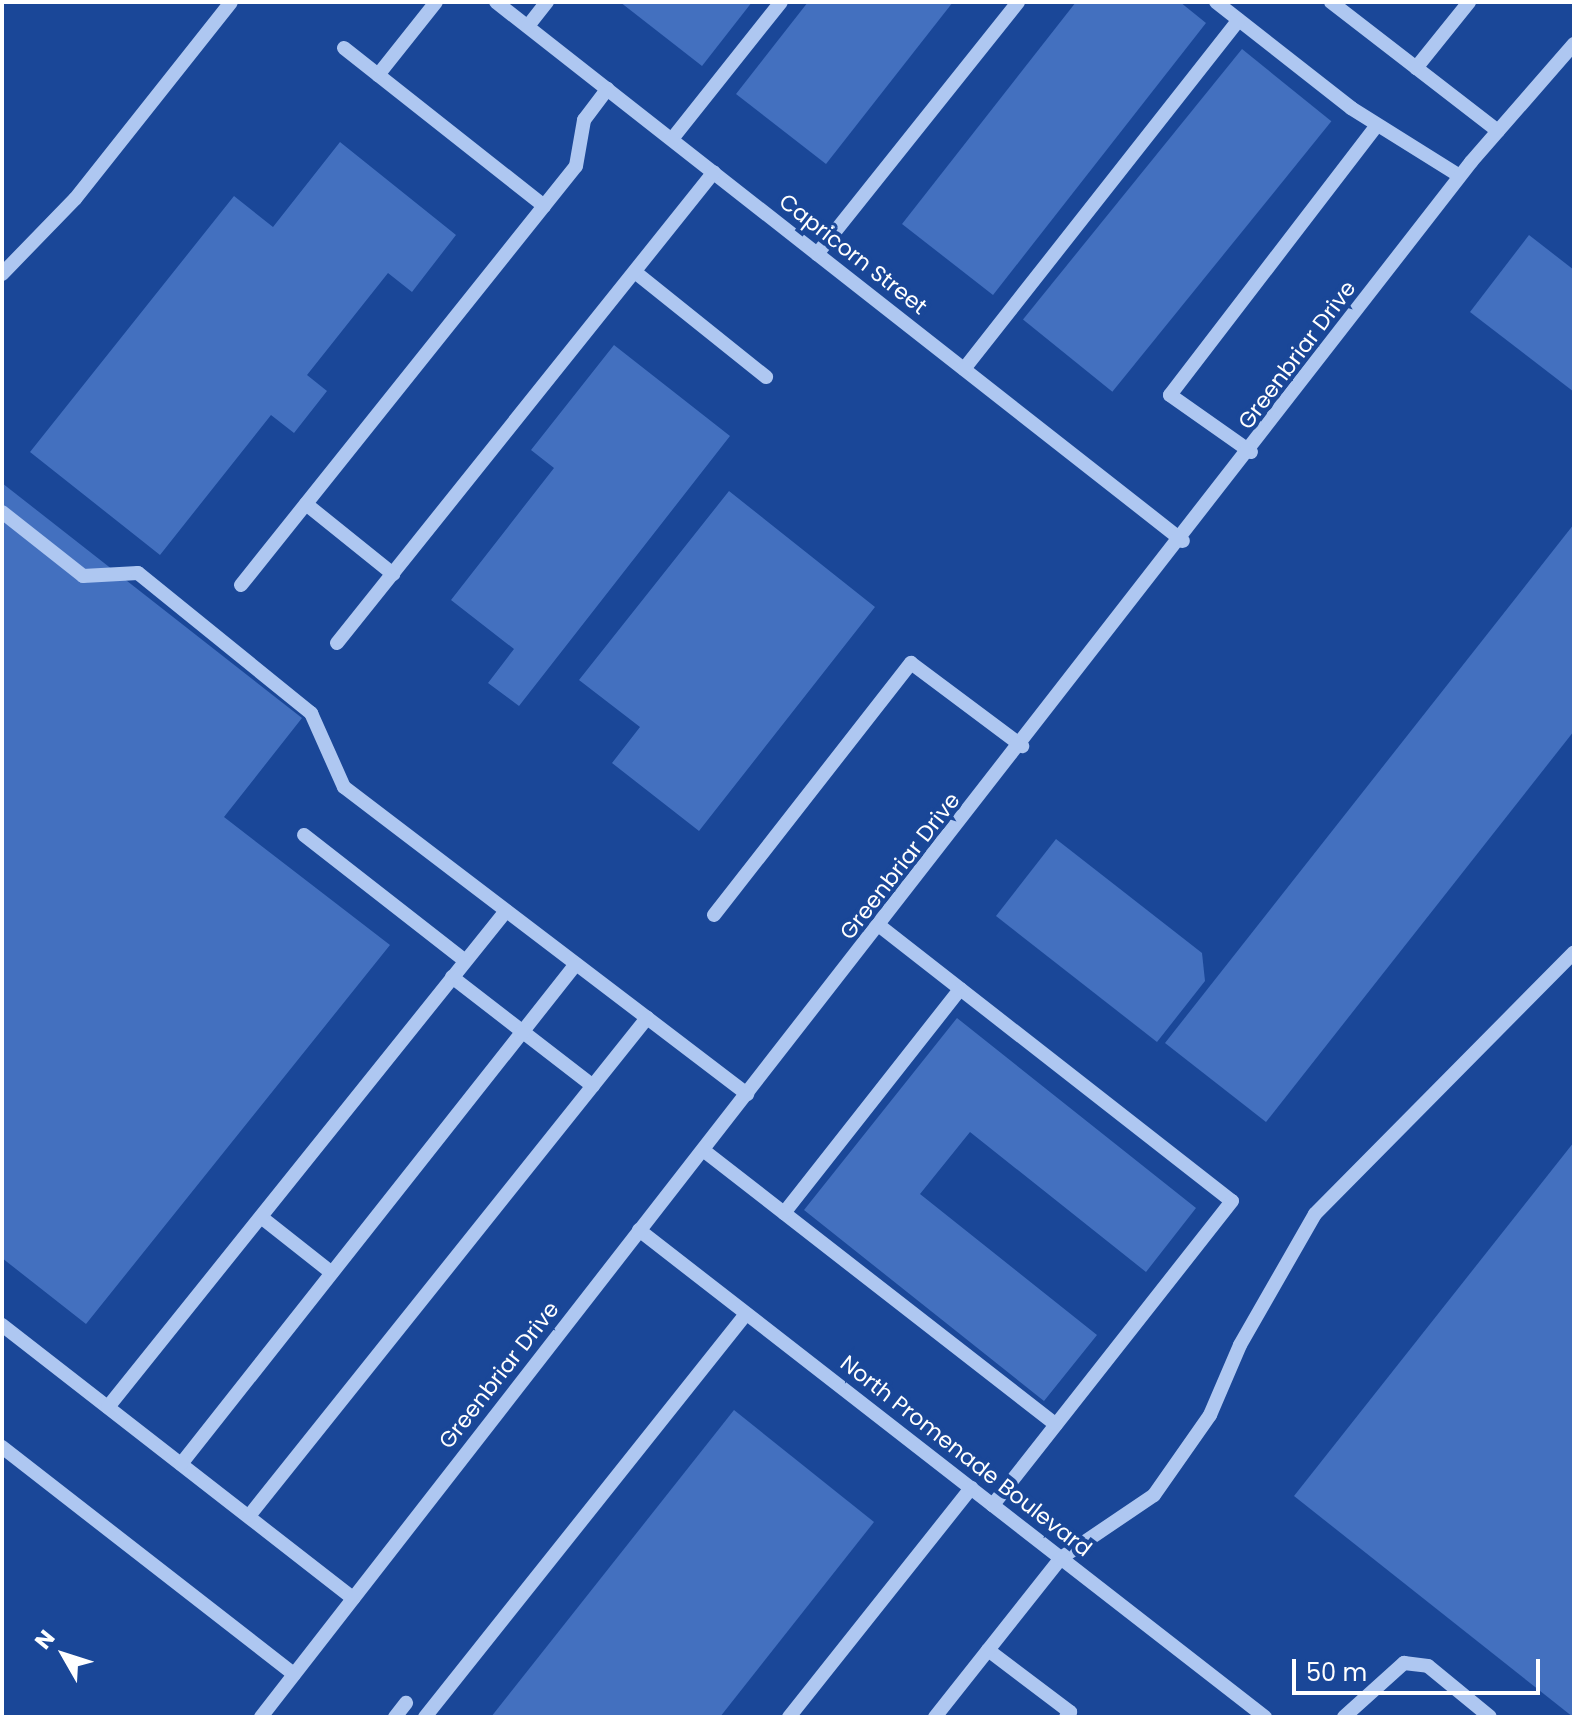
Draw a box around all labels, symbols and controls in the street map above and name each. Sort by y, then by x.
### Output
street label: Capricorn Street [774,188,932,320]
street label: Greenbriar Drive [1233,275,1361,435]
street label: Greenbriar Drive [834,787,966,945]
street label: Greenbriar Drive [433,1296,565,1454]
street label: North Promenade Boulevard [835,1350,1097,1562]
north arrow [24,1615,104,1695]
text: N [28,1623,62,1656]
scale bar [1296,1643,1544,1693]
text: 50 m [1306,1656,1367,1689]

